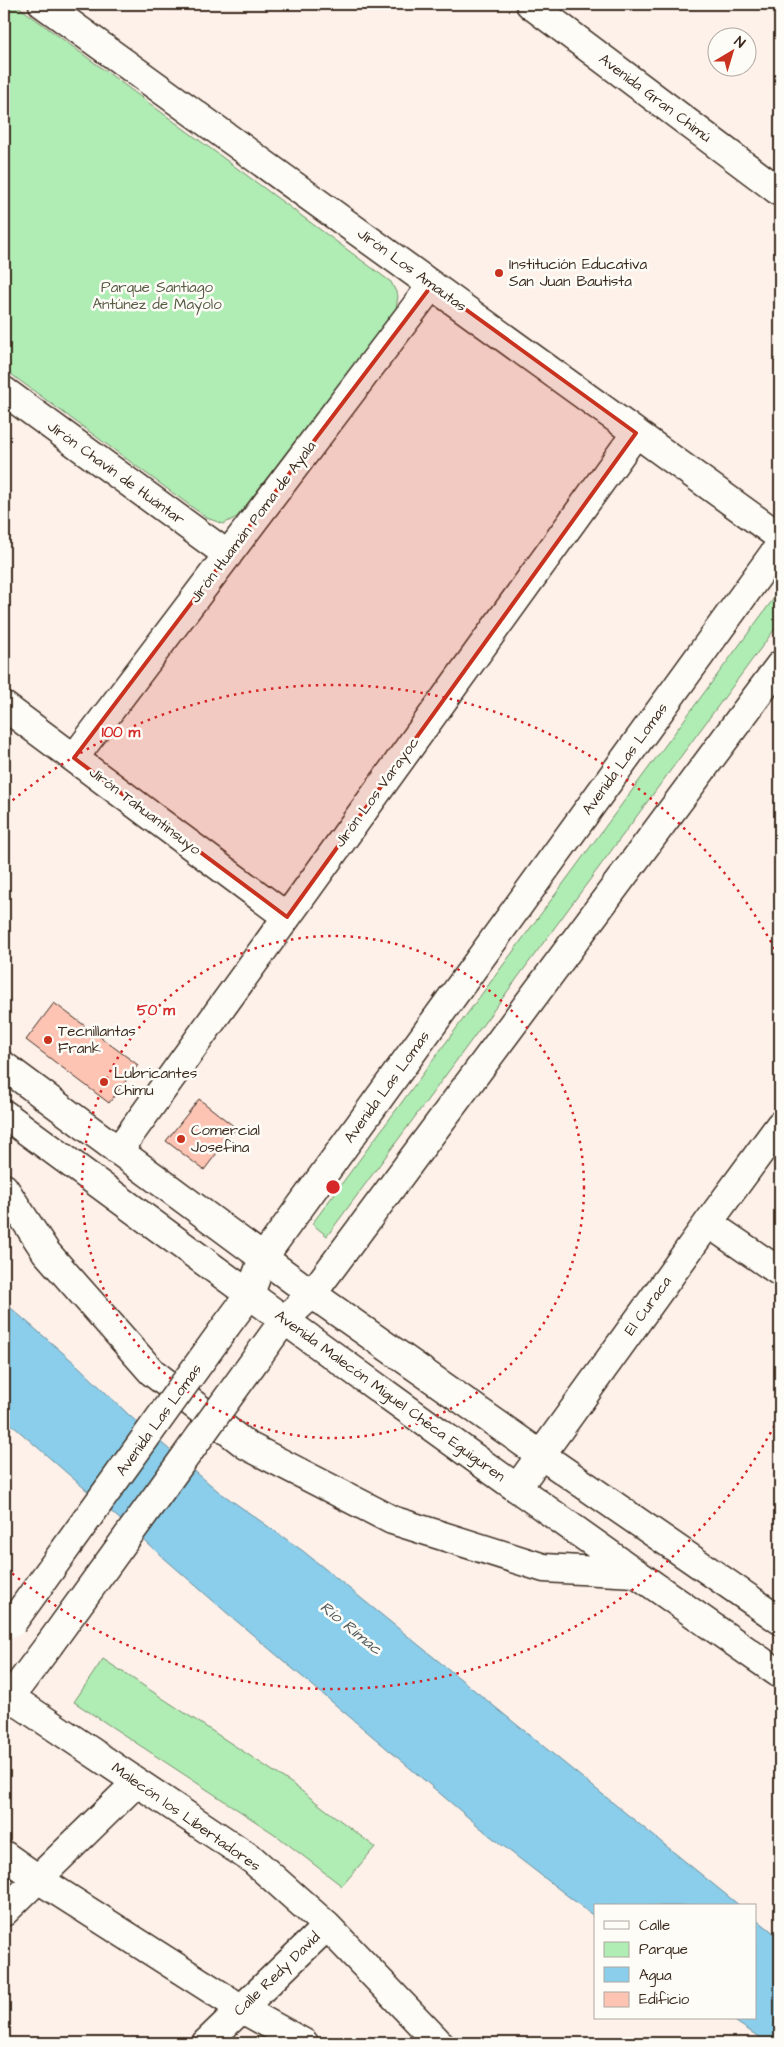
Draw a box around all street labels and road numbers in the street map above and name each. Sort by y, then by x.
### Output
street label: Avenida Gran Chimú [594,49,716,148]
street label: Jirón Los Amautas [353,223,471,317]
street label: Jirón Chavín de Huántar [43,416,189,530]
street label: Jirón Huamán Poma de Ayala [185,436,322,608]
street label: Avenida Las Lomas [577,698,673,819]
street label: Jirón Los Varayoc [330,732,425,852]
street label: Jirón Tahuantinsuyo [84,762,206,861]
street label: Avenida Las Lomas [339,1026,435,1147]
street label: El Curaca [619,1272,677,1340]
street label: Avenida Malecón Miguel Checa Eguiguren [270,1305,510,1488]
street label: Avenida Las Lomas [111,1359,207,1480]
street label: Malecón los Libertadores [107,1757,265,1877]
street label: Calle Redy David [229,1927,326,2021]

